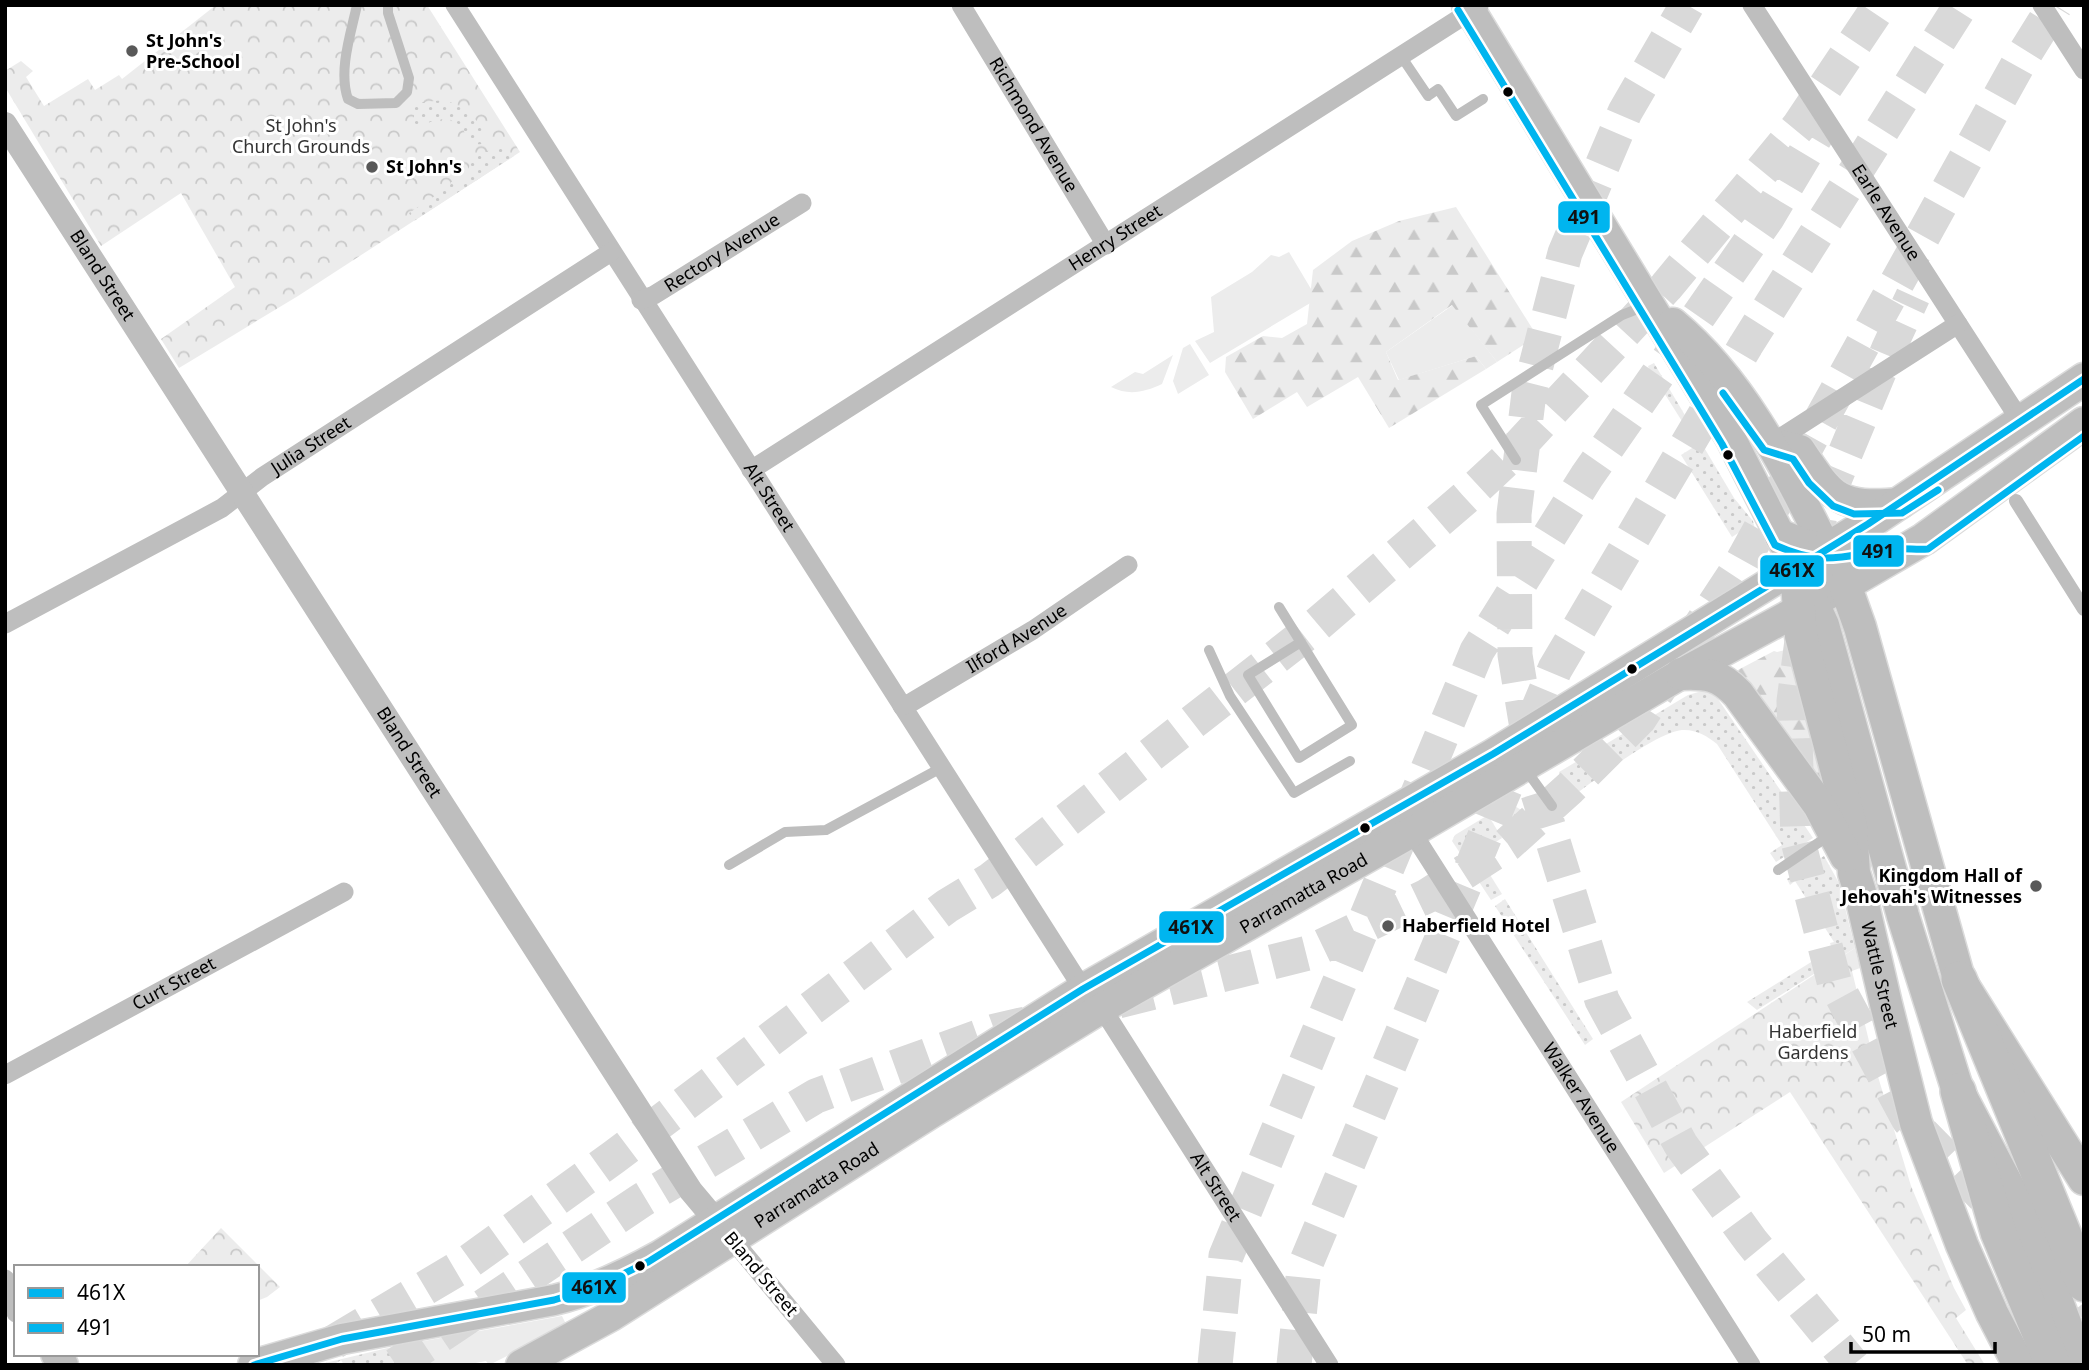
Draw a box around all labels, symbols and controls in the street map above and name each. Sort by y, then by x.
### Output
place label: St John's Pre-School [146,28,240,73]
marker: St John's Pre-School [124,43,140,59]
street label: Richmond Avenue [984,52,1084,196]
unlabelled marker [1501,85,1515,99]
park label: St John's Church Grounds [232,113,370,158]
place label: St John's [386,154,462,178]
marker: St John's [364,159,380,175]
street label: Earle Avenue [1847,159,1927,265]
street label: Henry Street [1064,198,1166,276]
line badge: 491 [1557,200,1611,234]
text: 491 [1568,204,1600,230]
street label: Rectory Avenue [659,207,784,297]
street label: Bland Street [65,225,142,325]
street label: Julia Street [264,410,355,480]
unlabelled marker [1721,448,1735,462]
street label: Alt Street [739,458,801,536]
line badge: 491 [1852,534,1905,568]
text: 491 [1862,538,1894,564]
line badge: 461X [1759,554,1825,588]
text: 461X [1769,557,1815,583]
street label: Ilford Avenue [961,598,1071,678]
unlabelled marker [1625,662,1639,676]
street label: Bland Street [372,702,448,802]
unlabelled marker [1358,821,1372,835]
street label: Parramatta Road [1235,847,1372,939]
place label: Kingdom Hall of Jehovah's Witnesses [1839,863,2023,908]
marker: Kingdom Hall of Jehovah's Witnesses [2028,878,2044,894]
line badge: 461X [1158,910,1225,944]
place label: Haberfield Hotel [1402,913,1550,937]
text: 461X [1168,914,1214,940]
marker: Haberfield Hotel [1380,918,1396,934]
street label: Wattle Street [1856,919,1905,1031]
street label: Curt Street [128,950,220,1015]
park label: Haberfield Gardens [1769,1019,1857,1064]
street label: Walker Avenue [1538,1038,1626,1157]
street label: Parramatta Road [749,1136,883,1233]
street label: Alt Street [1186,1147,1248,1226]
street label: Bland Street [719,1226,805,1321]
unlabelled marker [633,1259,647,1273]
legend [14,1265,259,1356]
line badge: 461X [561,1271,627,1304]
text: 461X [571,1274,617,1300]
text: 461X [77,1278,126,1306]
scale bar [1851,1310,1994,1354]
text: 491 [77,1313,113,1341]
text: 50 m [1862,1320,1911,1348]

